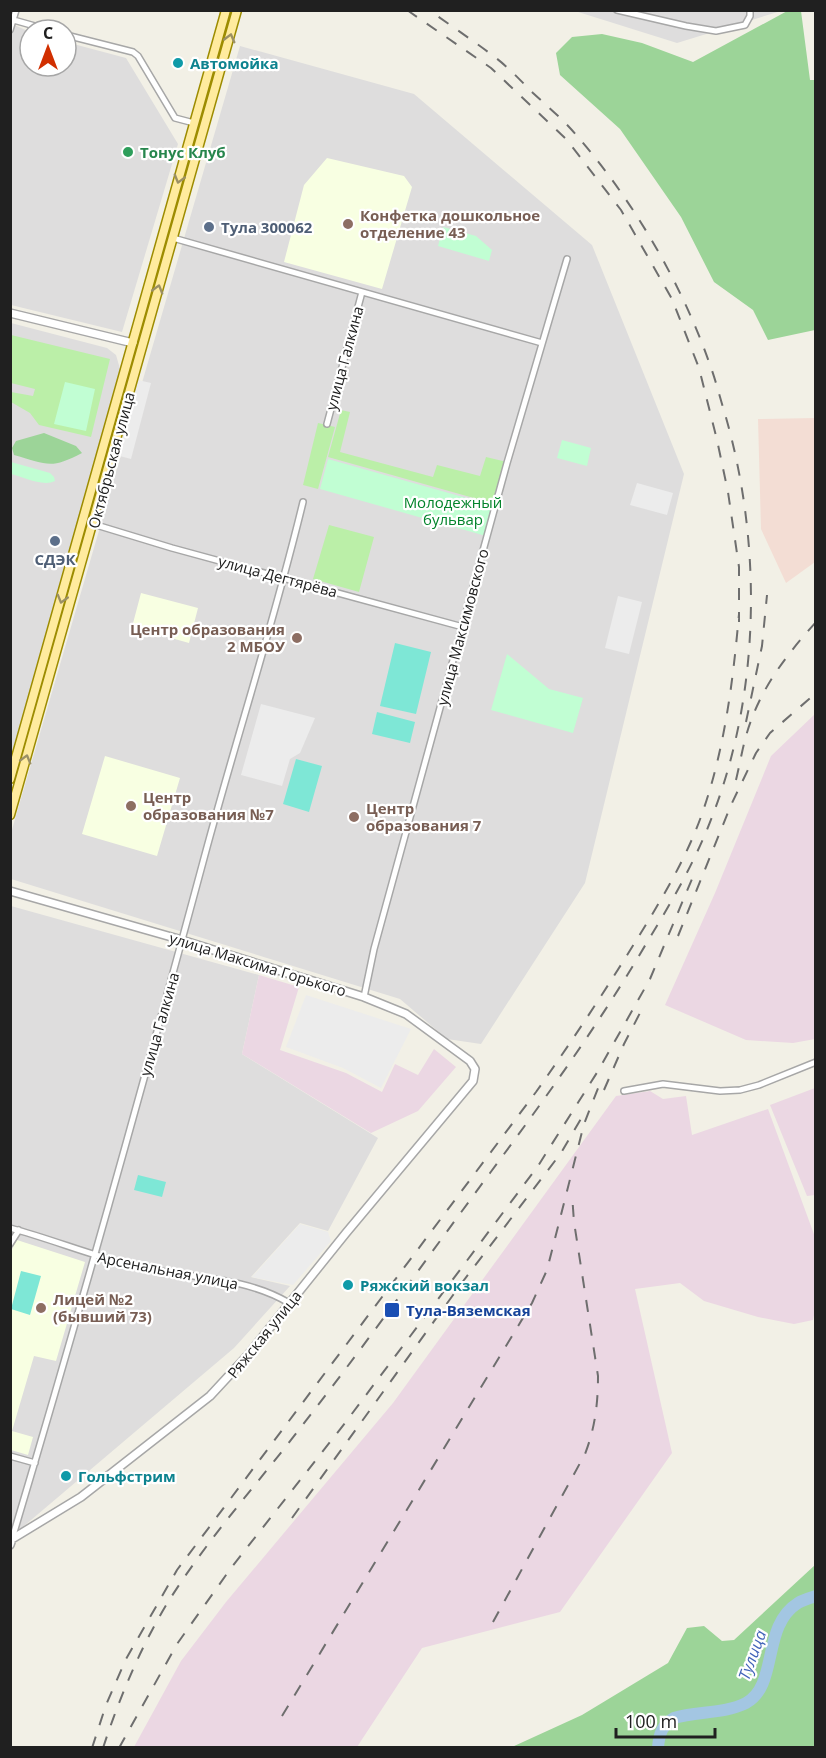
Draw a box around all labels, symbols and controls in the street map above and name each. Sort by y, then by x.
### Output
north arrow [18,18,78,78]
text: С [43,22,53,44]
one-way arrow [222,33,235,43]
place label: Автомойка [190,53,278,73]
marker: Автомойка [171,56,185,70]
place label: Тонус Клуб [140,142,226,162]
marker: Тонус Клуб [121,145,135,159]
one-way arrow [174,173,186,184]
place label: Конфетка дошкольное отделение 43 [360,205,540,242]
place label: Тула 300062 [221,217,313,237]
marker: Конфетка дошкольное отделение 43 [341,217,355,231]
marker: Тула 300062 [202,220,216,234]
one-way arrow [151,284,163,295]
street label: улица Галкина [320,304,368,412]
street label: Октябрьская улица [83,390,139,530]
park label: Молодежный бульвар [404,492,502,529]
marker: СДЭК [48,534,62,548]
street label: улица Максимовского [431,546,493,708]
place label: СДЭК [34,549,76,569]
street label: улица Дегтярёва [216,551,340,601]
one-way arrow [56,594,69,604]
place label: Центр образования 2 МБОУ [130,619,285,656]
marker: Центр образования 2 МБОУ [290,631,304,645]
one-way arrow [19,754,32,764]
place label: Центр образования №7 [143,787,274,824]
place label: Центр образования 7 [366,798,482,835]
marker: Центр образования №7 [124,799,138,813]
marker: Центр образования 7 [347,810,361,824]
street label: улица Максима Горького [167,928,349,1000]
street label: улица Галкина [135,970,183,1078]
street label: Арсенальная улица [96,1247,240,1293]
place label: Ряжский вокзал [360,1275,489,1295]
marker: Ряжский вокзал [341,1278,355,1292]
street label: Ряжская улица [223,1286,305,1382]
place label: Лицей №2 (бывший 73) [53,1289,152,1326]
place label: Тула-Вяземская [406,1300,531,1320]
marker: Лицей №2 (бывший 73) [34,1301,48,1315]
marker: Тула-Вяземская [383,1301,401,1319]
place label: Гольфстрим [78,1466,176,1486]
marker: Гольфстрим [59,1469,73,1483]
water label: Тулица [733,1627,771,1683]
scale bar [616,1701,715,1739]
text: 100 m [625,1709,677,1733]

